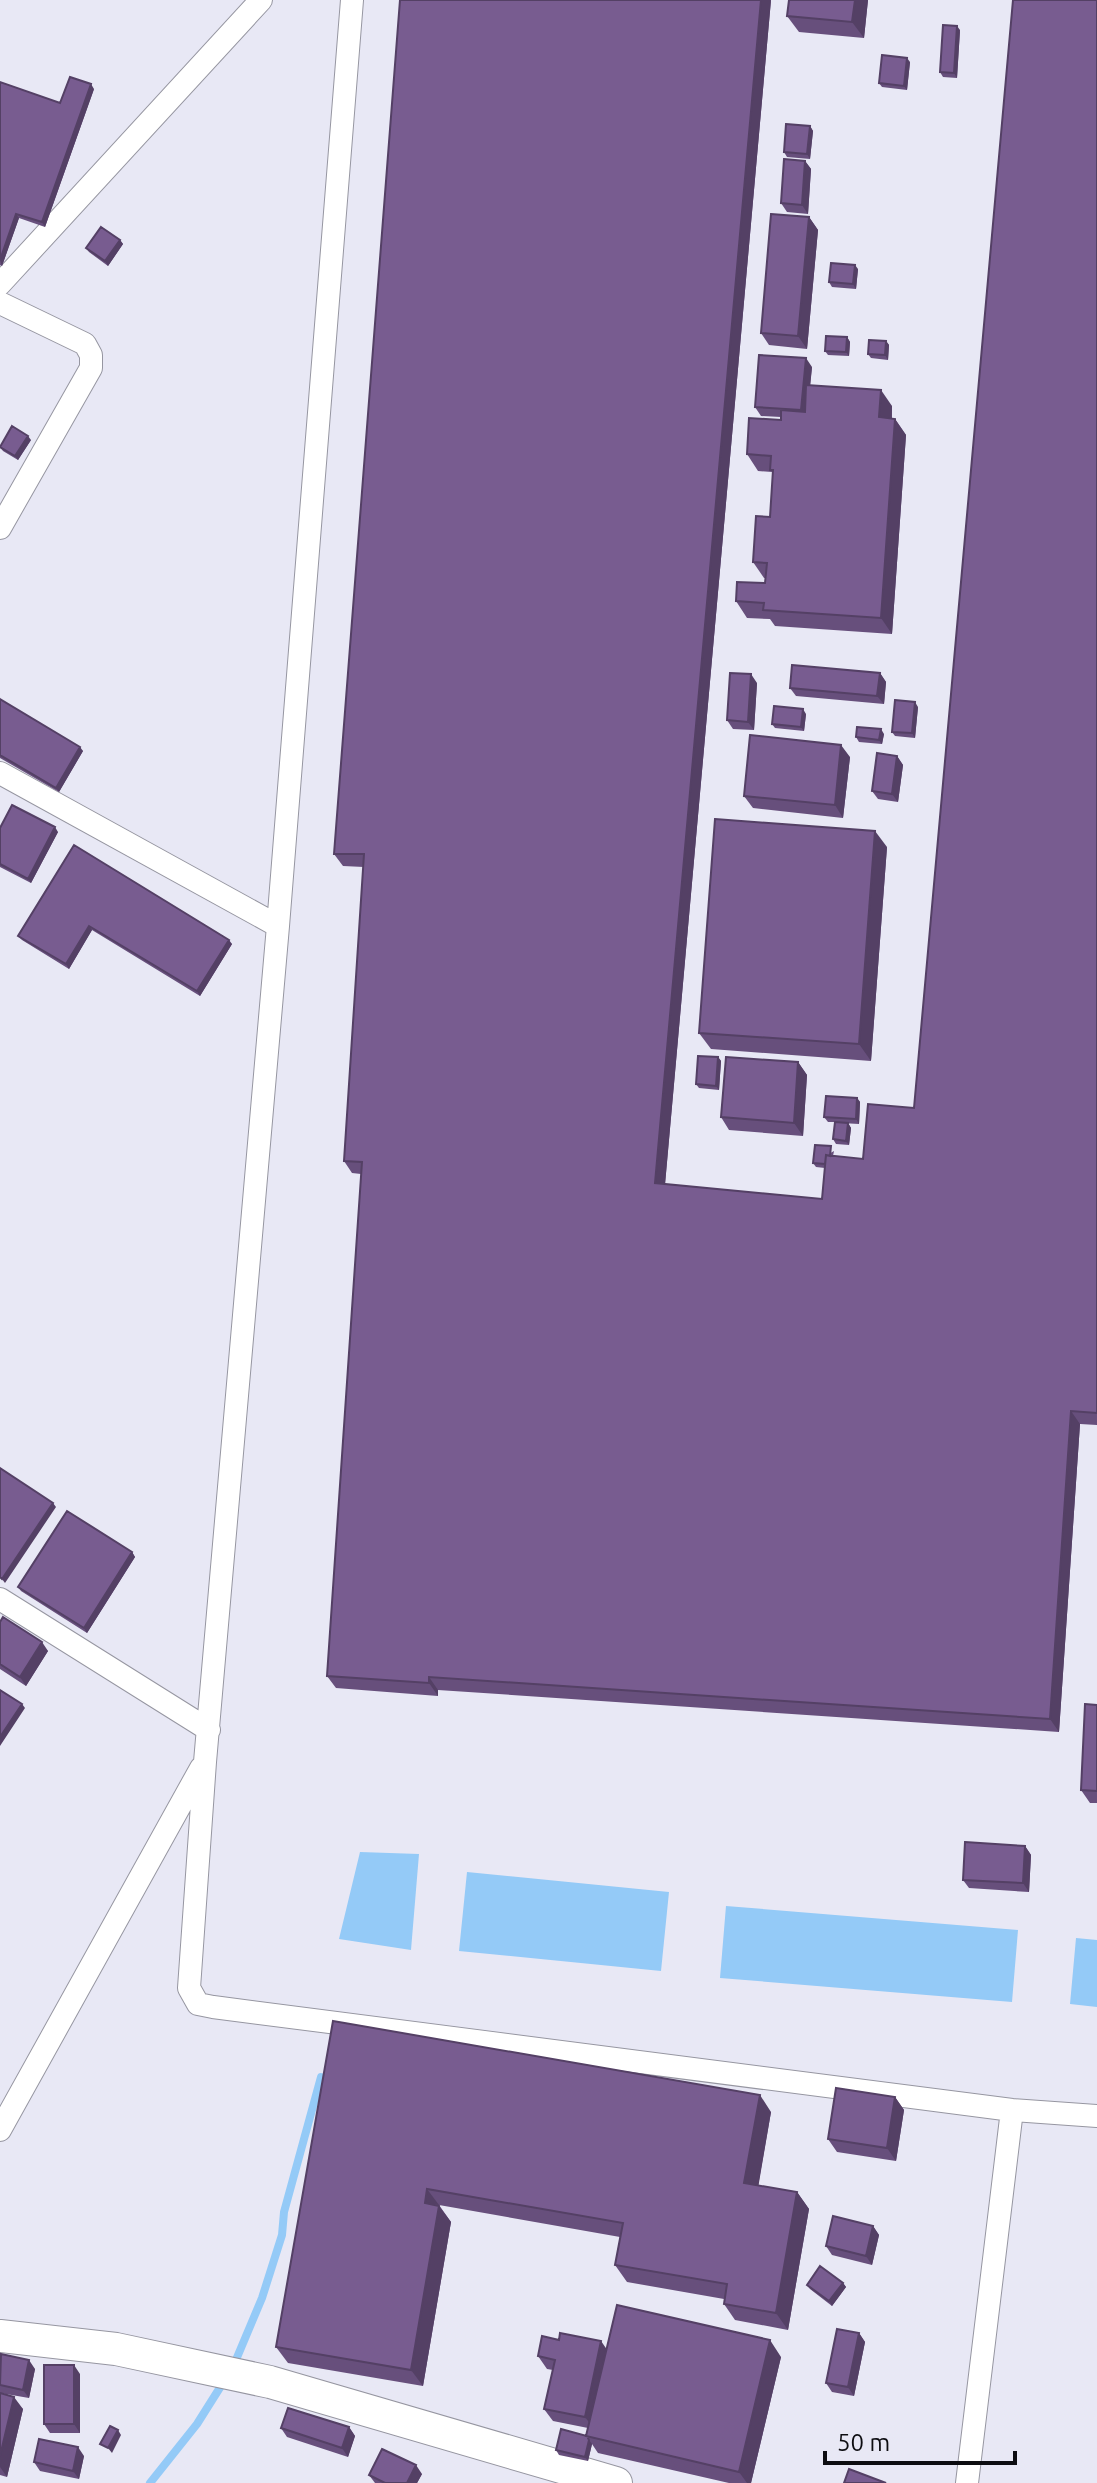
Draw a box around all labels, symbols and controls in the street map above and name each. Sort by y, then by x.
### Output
scale bar [825,2415,1015,2465]
text: 50 m [837,2429,890,2456]

